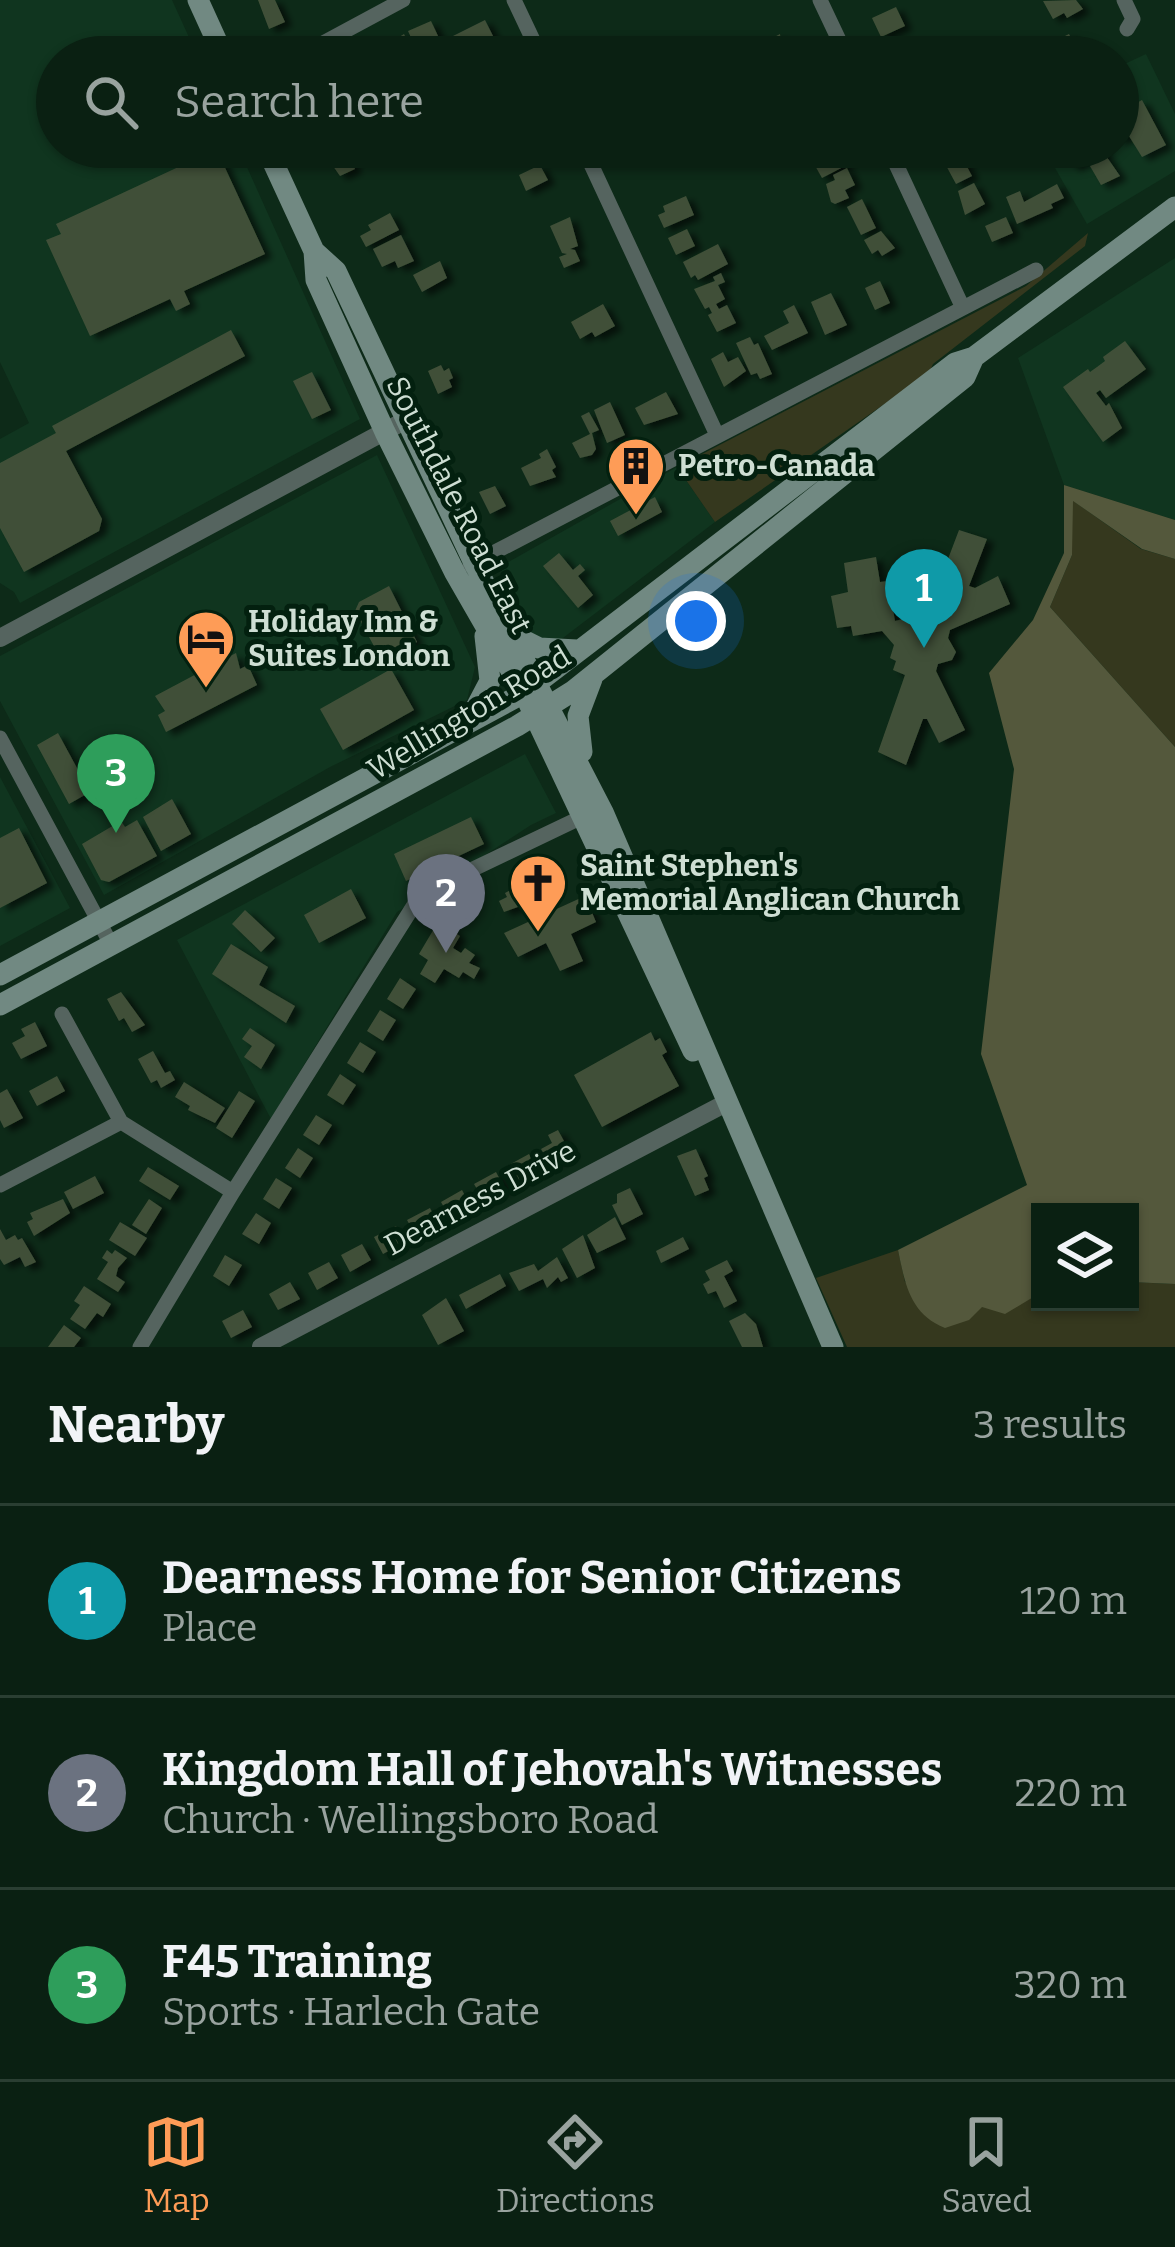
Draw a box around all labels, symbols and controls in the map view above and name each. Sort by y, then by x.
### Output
search box [36,36,1139,168]
icon: search [78,69,144,135]
text: Search here [174,75,424,129]
street label: Southdale Road East [379,370,540,640]
building icon: Petro-Canada [605,435,667,517]
place label: Petro-Canada [678,448,875,484]
pin: 1 [885,549,963,648]
your location [666,591,726,651]
place label: Holiday Inn & Suites London [248,604,451,674]
hotel icon: Holiday Inn & Suites London [175,608,237,690]
street label: Wellington Road [361,638,577,788]
pin: 3 [77,734,155,833]
place label: Saint Stephen's Memorial Anglican Church [580,848,960,918]
church icon: Saint Stephen's Memorial Anglican Church [507,852,569,934]
pin: 2 [407,854,485,953]
street label: Dearness Drive [378,1133,582,1263]
map controls [1031,1203,1139,1311]
button: layers [1031,1203,1139,1311]
text: Nearby [48,1394,224,1456]
text: 3 results [973,1402,1127,1448]
text: Dearness Home for Senior Citizens [162,1551,902,1605]
text: 1 [79,1578,95,1624]
text: 120 m [1020,1578,1127,1624]
text: Place [162,1605,257,1651]
text: Kingdom Hall of Jehovah's Witnesses [162,1743,942,1797]
text: 2 [76,1770,98,1816]
text: 220 m [1015,1770,1127,1816]
text: Church · Wellingsboro Road [162,1797,659,1843]
text: F45 Training [162,1935,432,1989]
text: 3 [76,1962,98,2008]
text: 320 m [1014,1962,1127,2008]
text: Sports · Harlech Gate [162,1989,540,2035]
tab: Map [143,2109,210,2221]
tab: Directions [496,2109,655,2221]
tab: Saved [941,2109,1032,2221]

